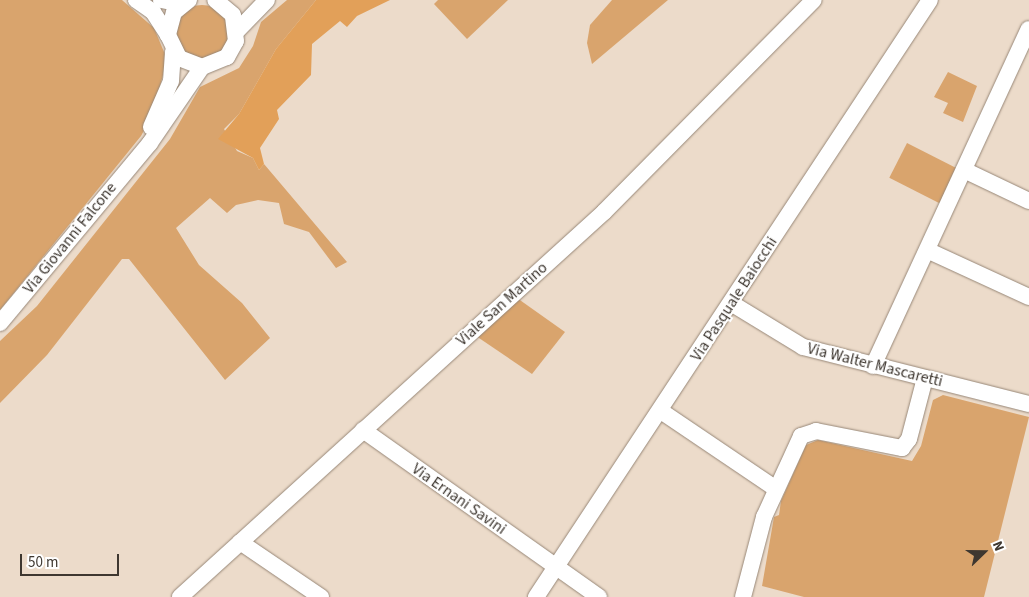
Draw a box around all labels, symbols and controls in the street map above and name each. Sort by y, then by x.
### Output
street label: Via Giovanni Falcone [19,179,121,297]
street label: Via Pasquale Baiocchi [687,233,781,365]
street label: Viale San Martino [452,258,552,350]
street label: Via Walter Mascaretti [805,339,945,391]
street label: Via Ernani Savini [408,459,510,539]
north arrow [959,527,1009,577]
text: N [987,538,1009,554]
scale bar [22,544,121,576]
text: 50 m [28,552,58,573]

